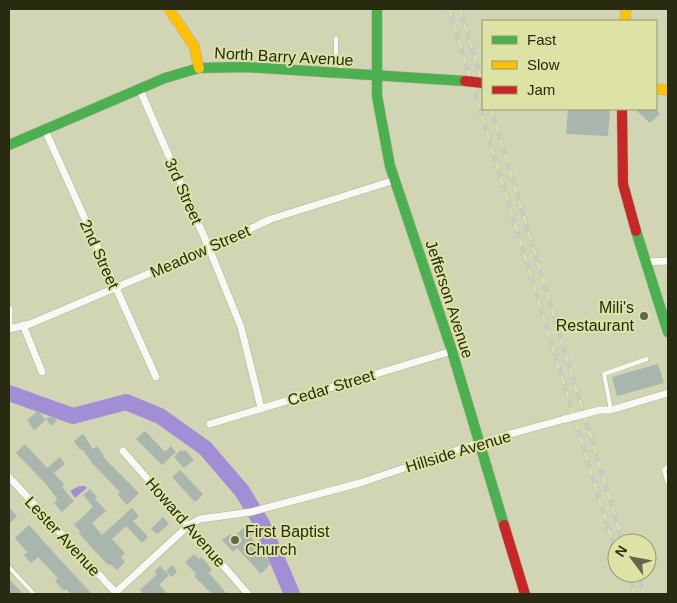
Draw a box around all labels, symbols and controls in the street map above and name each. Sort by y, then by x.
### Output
legend [482,20,657,110]
text: Fast [527,31,557,48]
street label: North Barry Avenue [214,44,354,69]
text: Slow [527,56,560,73]
text: Jam [527,81,555,98]
street label: 3rd Street [161,156,206,227]
street label: 2nd Street [77,217,123,292]
street label: Meadow Street [148,222,253,281]
street label: Jefferson Avenue [422,238,477,360]
place label: Mili's Restaurant [556,299,635,334]
marker: Mili's Restaurant [638,310,650,322]
street label: Cedar Street [285,366,378,409]
street label: Hillside Avenue [403,427,513,476]
street label: Howard Avenue [142,474,229,570]
street label: Lester Avenue [22,493,104,580]
place label: First Baptist Church [245,523,330,558]
north arrow [607,533,657,583]
marker: First Baptist Church [229,534,241,546]
text: N [612,543,630,560]

